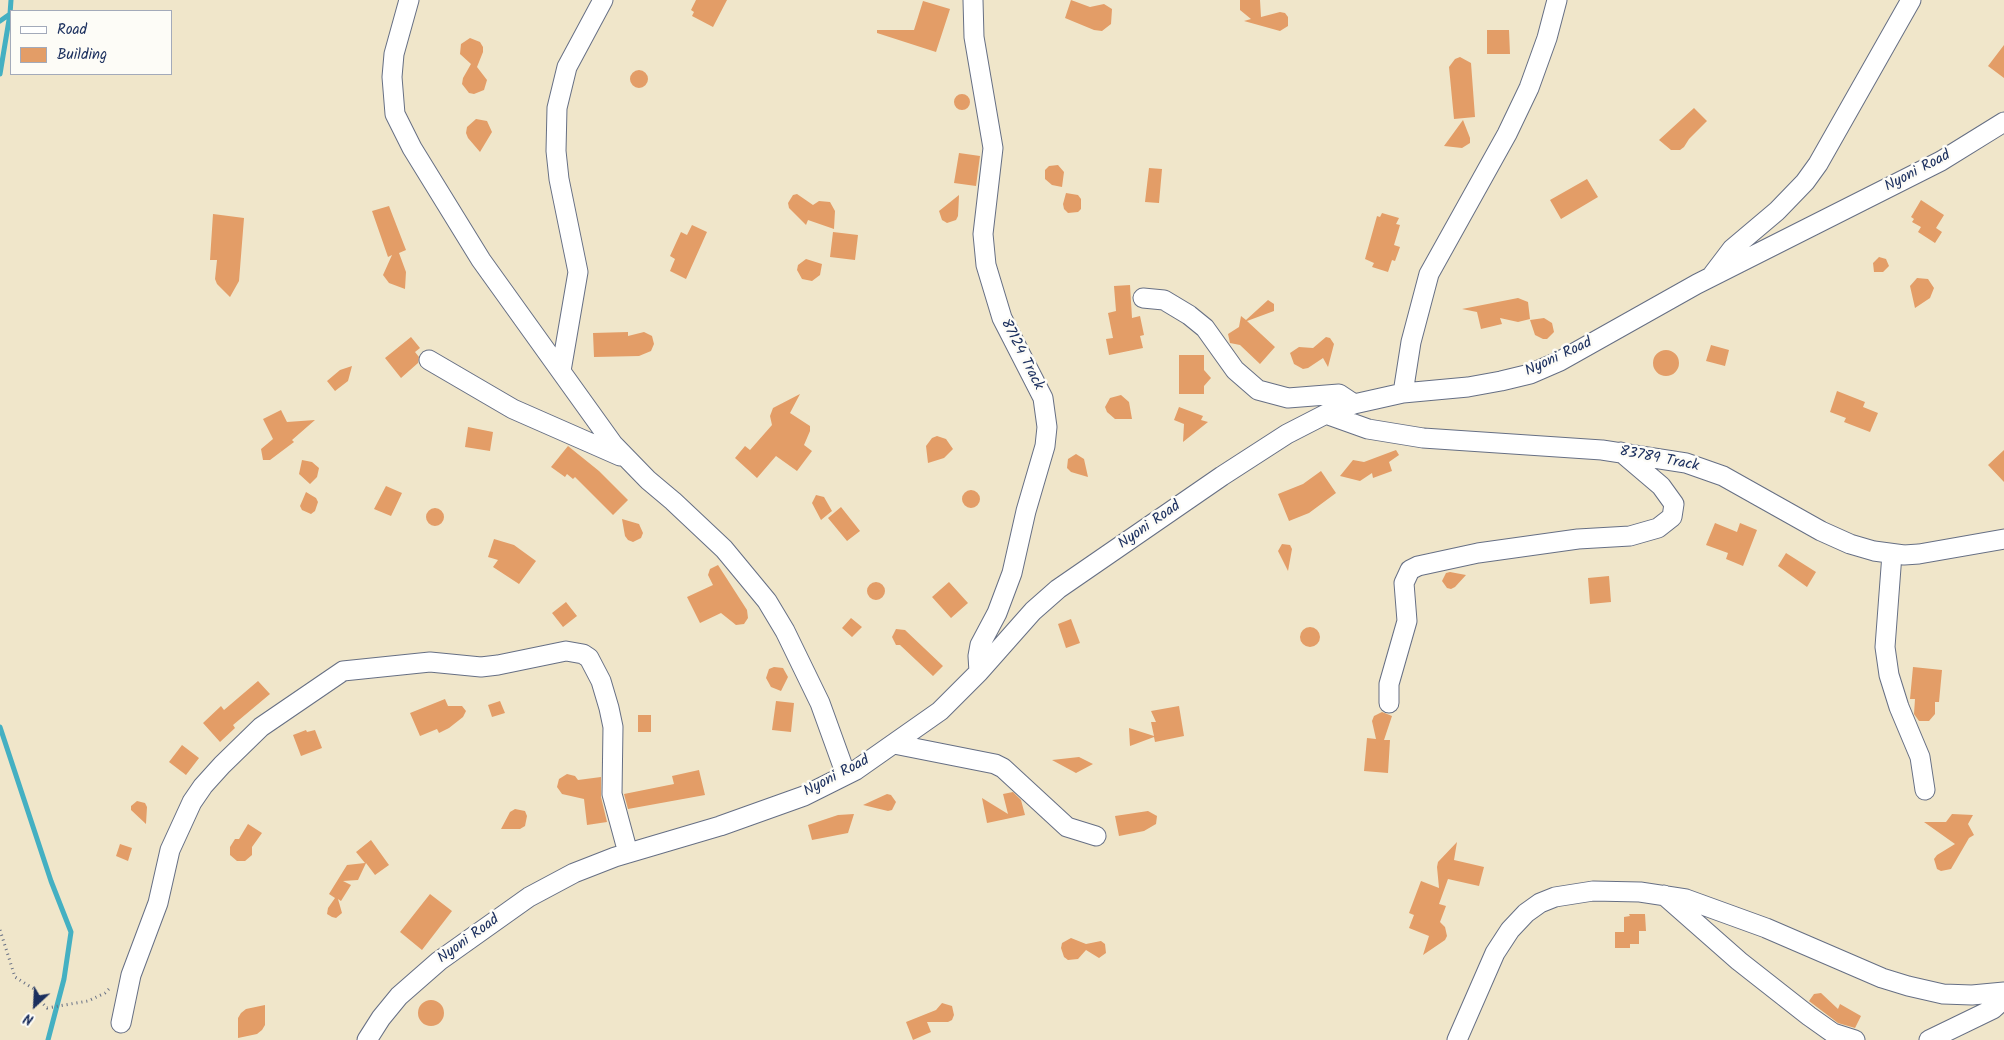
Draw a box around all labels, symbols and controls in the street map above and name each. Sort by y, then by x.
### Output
legend [10,10,172,75]
text: Road [57,18,87,42]
text: Building [57,43,107,67]
street label: Nyoni Road [1882,147,1954,197]
street label: 87124 Track [995,316,1047,394]
street label: Nyoni Road [1523,335,1595,381]
street label: 83789 Track [1618,443,1700,477]
street label: Nyoni Road [1115,498,1185,554]
street label: Nyoni Road [801,752,873,802]
street label: Nyoni Road [435,912,503,968]
north arrow [10,980,60,1030]
text: N [20,1007,37,1030]

